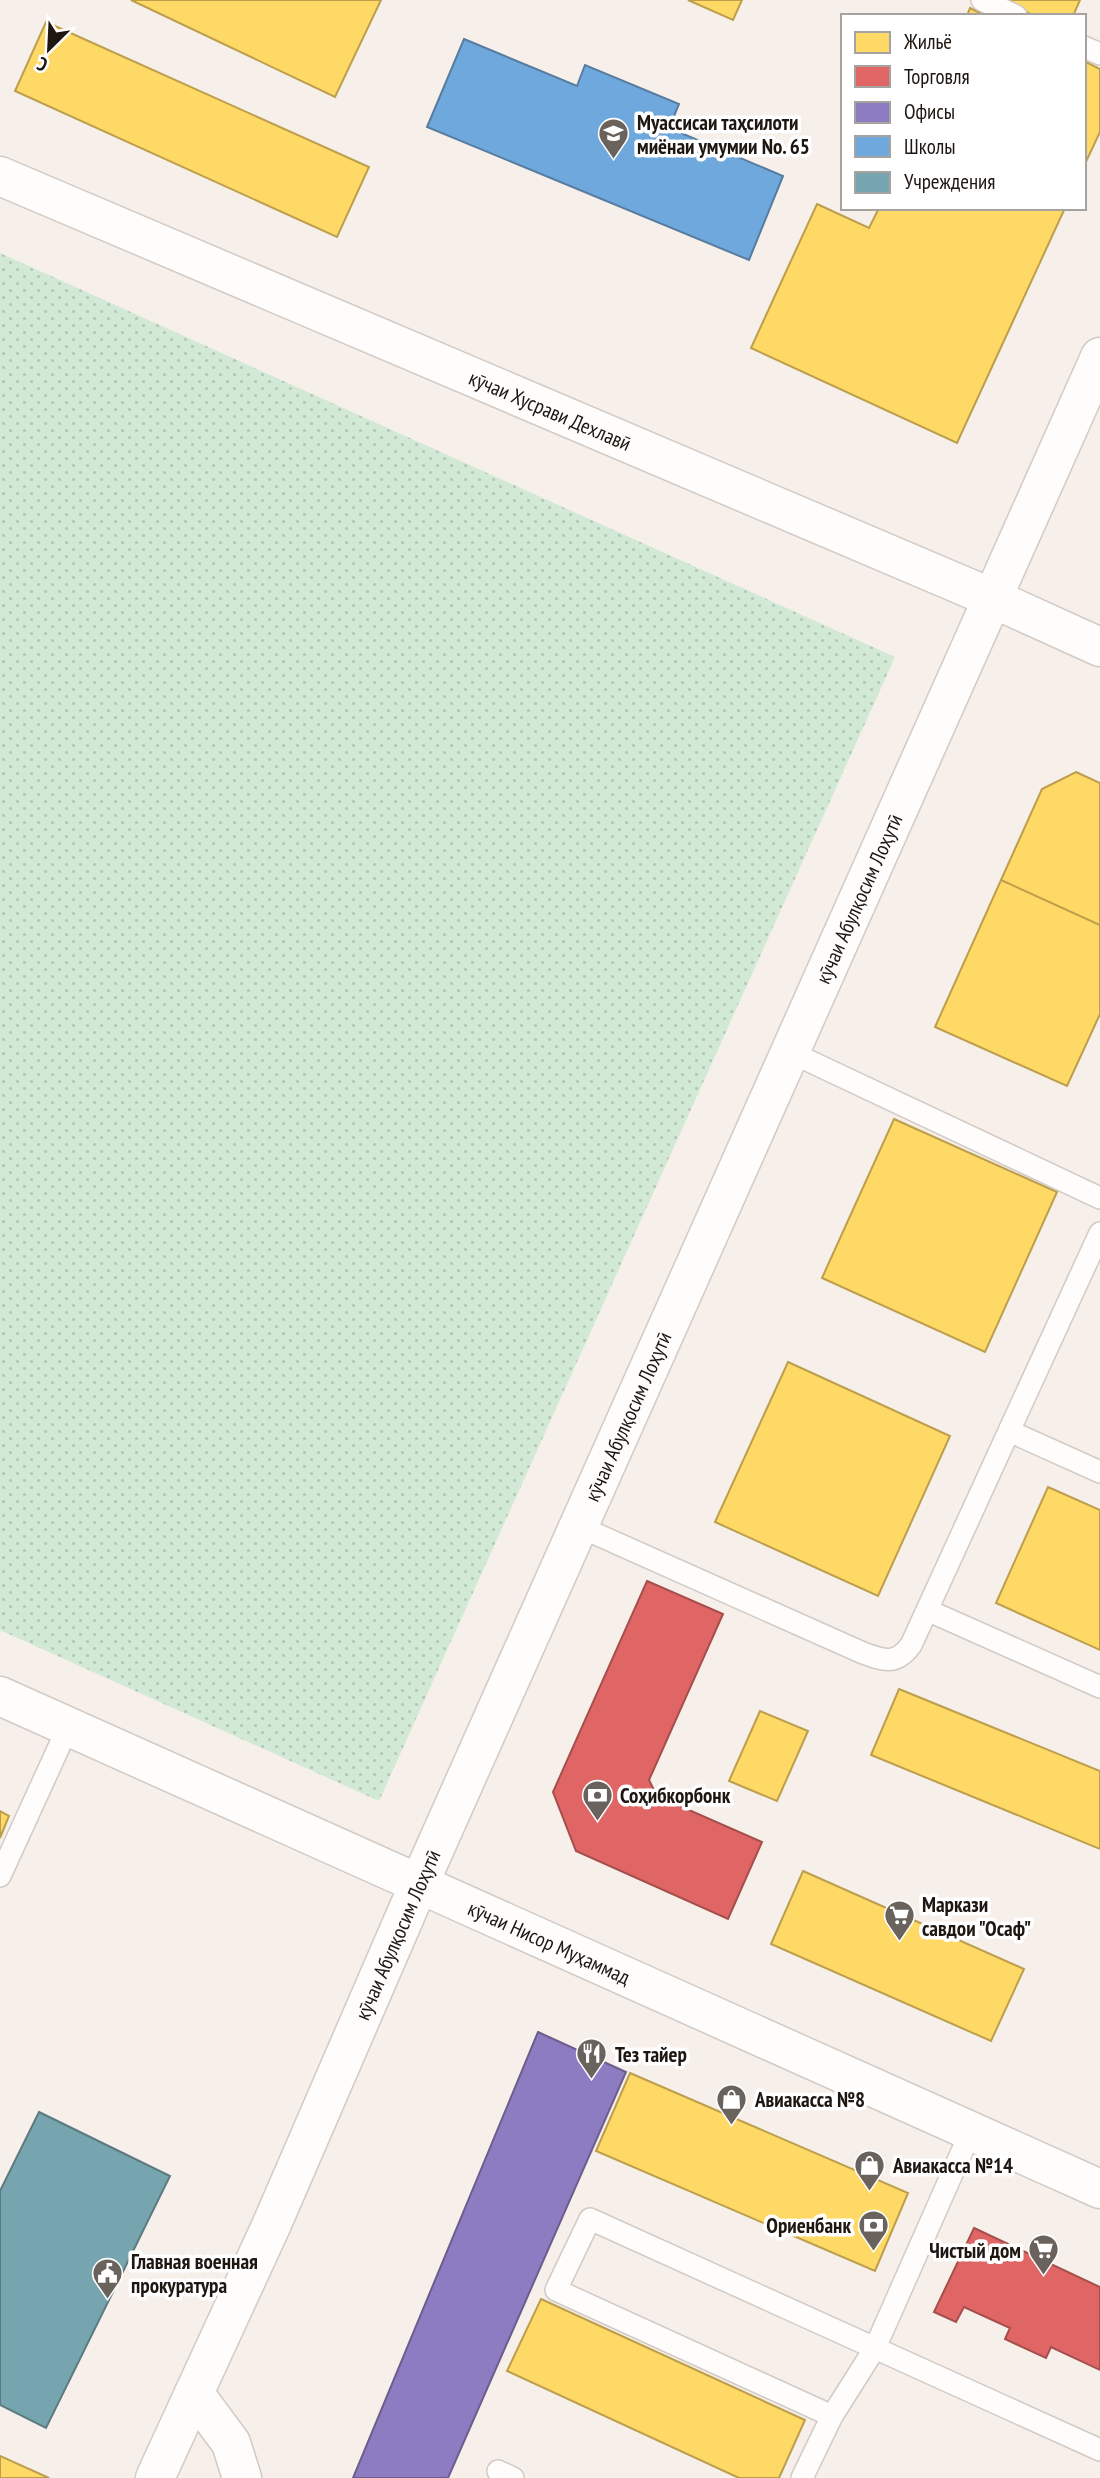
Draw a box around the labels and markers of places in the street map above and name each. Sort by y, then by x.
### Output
place label: Муассисаи таҳсилоти миёнаи умумии No. 65 [637,109,810,160]
school or university icon: Муассисаи таҳсилоти миёнаи умумии No. 65 [597,117,631,161]
bank icon: Соҳибкорбонк [580,1778,614,1822]
place label: Соҳибкорбонк [620,1782,731,1809]
place label: Маркази савдои "Осаф" [922,1891,1031,1942]
supermarket icon: Маркази савдои "Осаф" [882,1899,916,1943]
restaurant icon: Тез тайер [575,2037,609,2081]
place label: Тез тайер [615,2041,687,2068]
shop icon: Авиакасса №8 [715,2082,749,2126]
place label: Авиакасса №8 [754,2086,865,2113]
shop icon: Авиакасса №14 [853,2148,887,2192]
place label: Авиакасса №14 [892,2152,1013,2179]
bank icon: Ориенбанк [857,2208,891,2252]
place label: Ориенбанк [766,2212,851,2239]
supermarket icon: Чистый дом [1027,2233,1061,2277]
place label: Чистый дом [929,2237,1021,2264]
place label: Главная военная прокуратура [131,2248,258,2299]
public building icon: Главная военная прокуратура [91,2256,125,2300]

